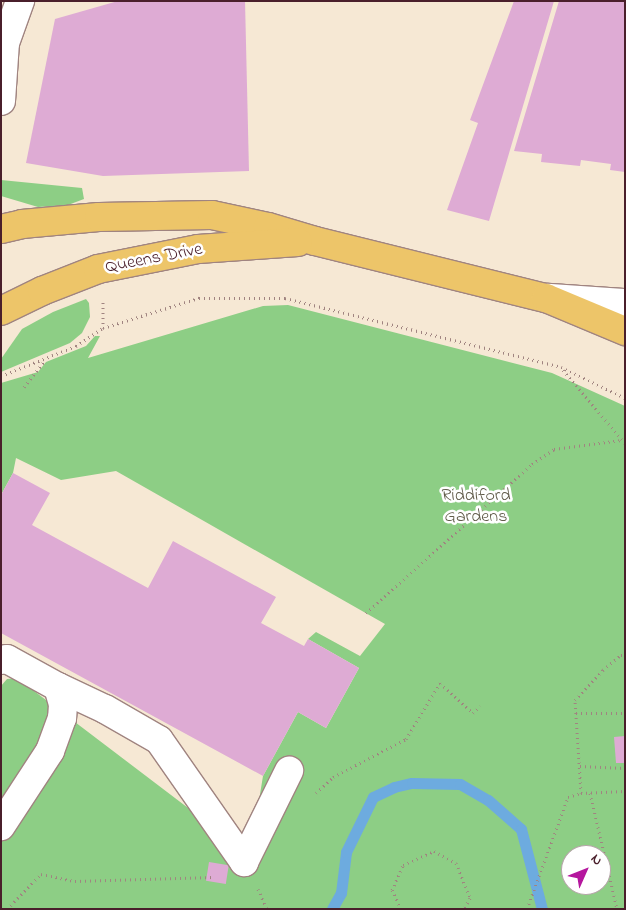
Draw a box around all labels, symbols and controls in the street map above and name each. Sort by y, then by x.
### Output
street label: Queens Drive [104,239,204,279]
park label: Riddiford Gardens [442,486,510,528]
north arrow [561,845,611,895]
text: N [586,849,607,871]

